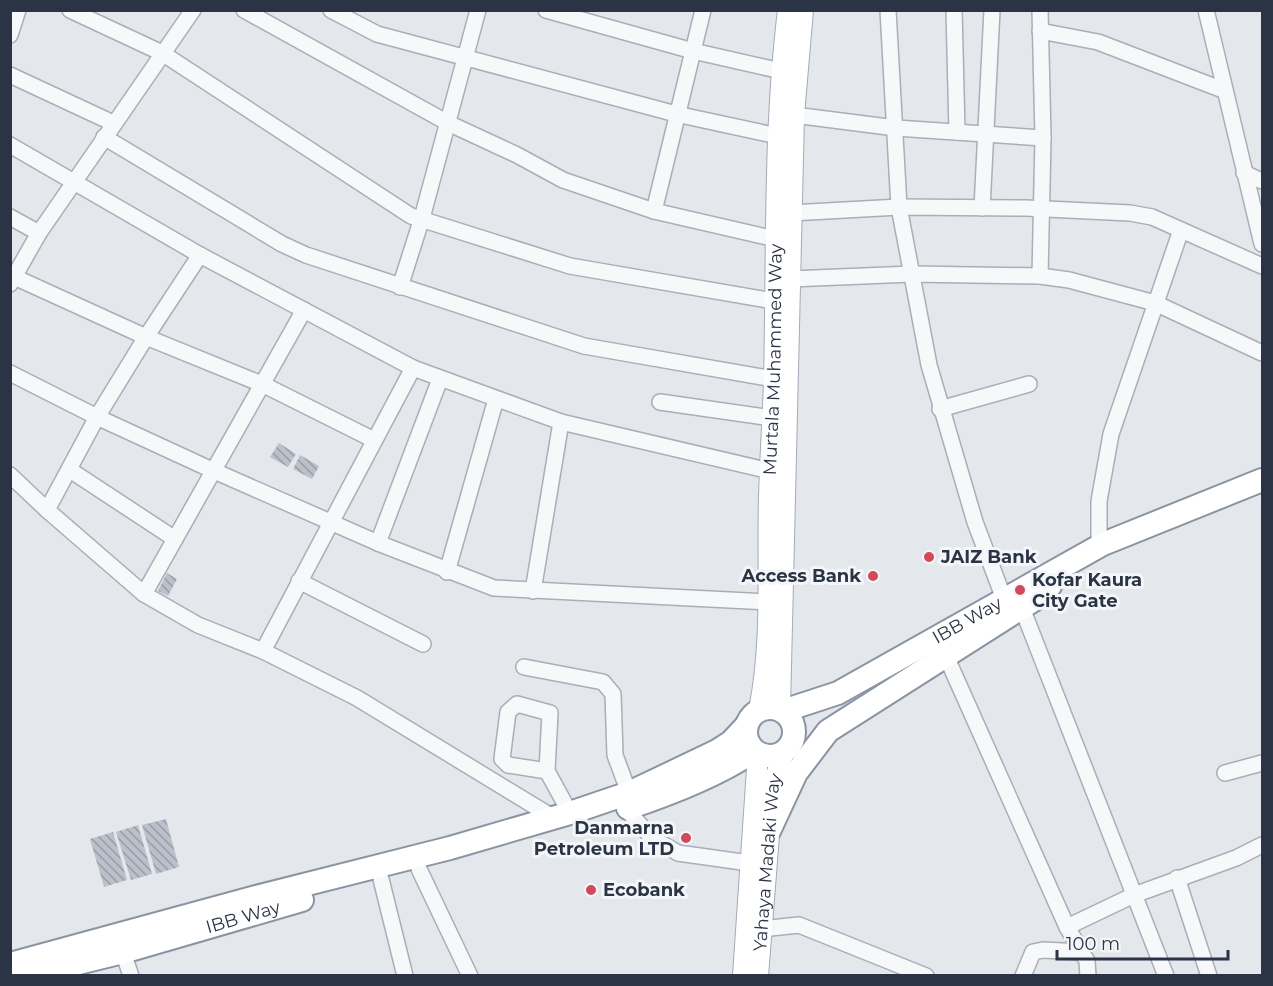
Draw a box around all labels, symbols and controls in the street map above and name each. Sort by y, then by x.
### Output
street label: Murtala Muhammed Way [759,243,787,476]
place label: JAIZ Bank [940,546,1037,568]
marker: JAIZ Bank [922,550,936,564]
place label: Access Bank [741,565,861,587]
marker: Access Bank [866,569,880,583]
place label: Kofar Kaura City Gate [1032,569,1142,612]
marker: Kofar Kaura City Gate [1013,583,1027,597]
street label: IBB Way [928,592,1006,649]
street label: Yahaya Madaki Way [749,770,787,952]
place label: Danmarna Petroleum LTD [534,817,674,860]
marker: Danmarna Petroleum LTD [679,831,693,845]
place label: Ecobank [603,879,685,901]
marker: Ecobank [584,883,598,897]
street label: IBB Way [203,896,283,938]
scale bar [1057,923,1228,961]
text: 100 m [1066,933,1120,955]

